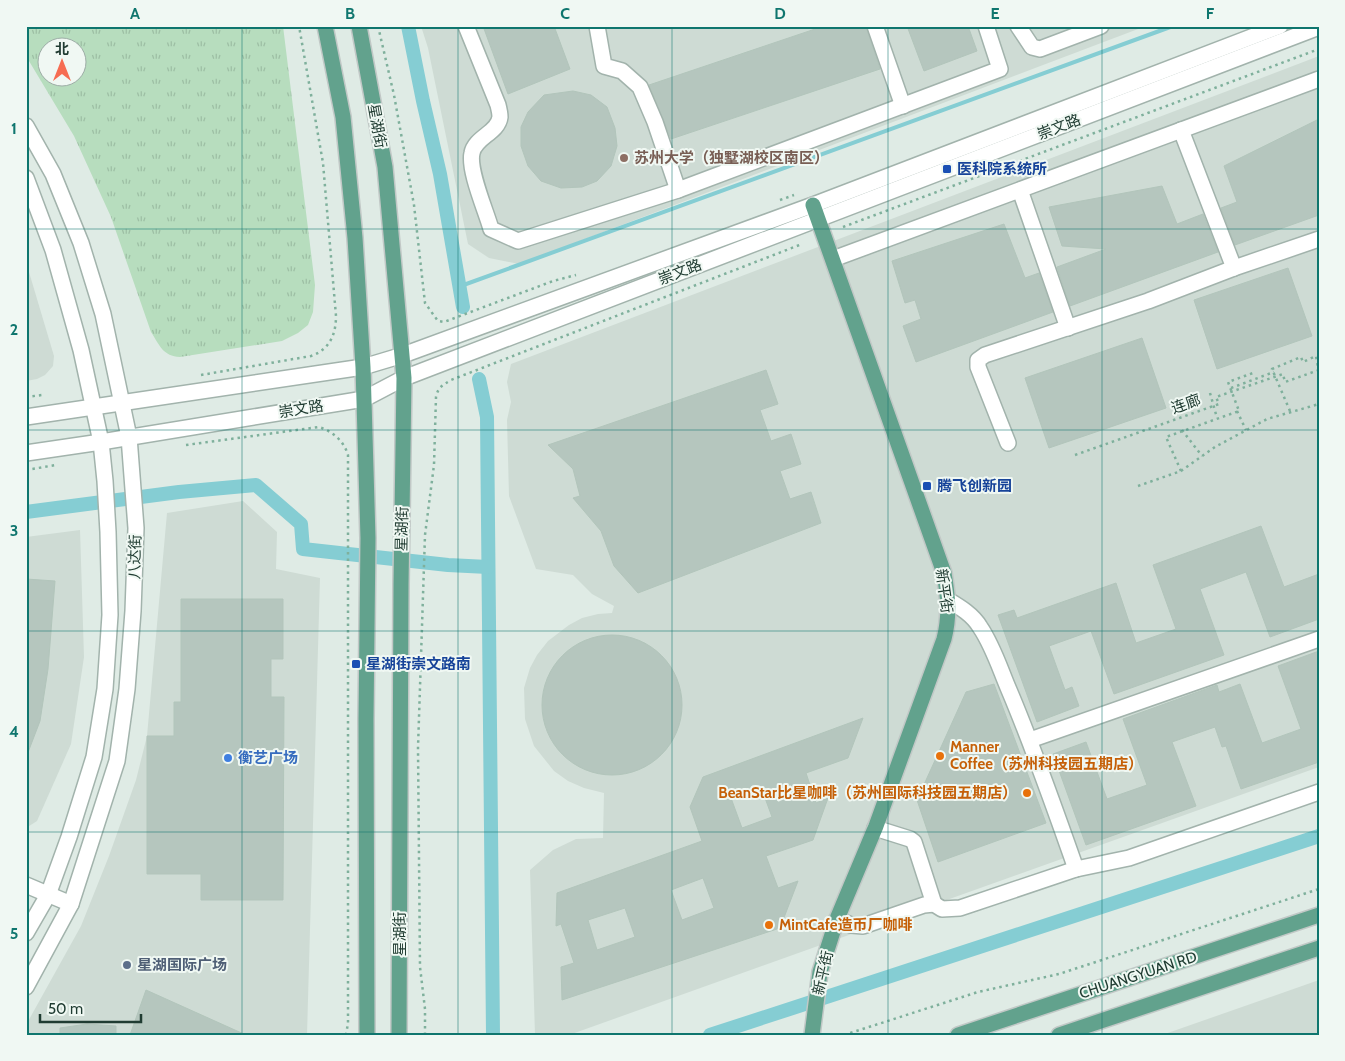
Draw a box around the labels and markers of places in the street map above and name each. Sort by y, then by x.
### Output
place label: 苏州大学（独墅湖校区南区） [634,149,829,167]
marker: 苏州大学（独墅湖校区南区） [618,152,630,164]
place label: 医科院系统所 [957,160,1047,178]
marker: 医科院系统所 [941,163,953,175]
place label: 腾飞创新园 [937,477,1012,495]
marker: 腾飞创新园 [921,480,933,492]
place label: 星湖街崇文路南 [366,655,471,673]
marker: 星湖街崇文路南 [350,658,362,670]
place label: Manner Coffee（苏州科技园五期店） [950,738,1143,773]
place label: 衡艺广场 [238,749,298,767]
marker: Manner Coffee（苏州科技园五期店） [934,750,946,762]
marker: 衡艺广场 [222,752,234,764]
place label: BeanStar比星咖啡（苏州国际科技园五期店） [718,784,1017,802]
marker: BeanStar比星咖啡（苏州国际科技园五期店） [1021,787,1033,799]
place label: MintCafe造币厂咖啡 [779,916,912,934]
marker: MintCafe造币厂咖啡 [763,919,775,931]
place label: 星湖国际广场 [137,956,227,974]
marker: 星湖国际广场 [121,959,133,971]

